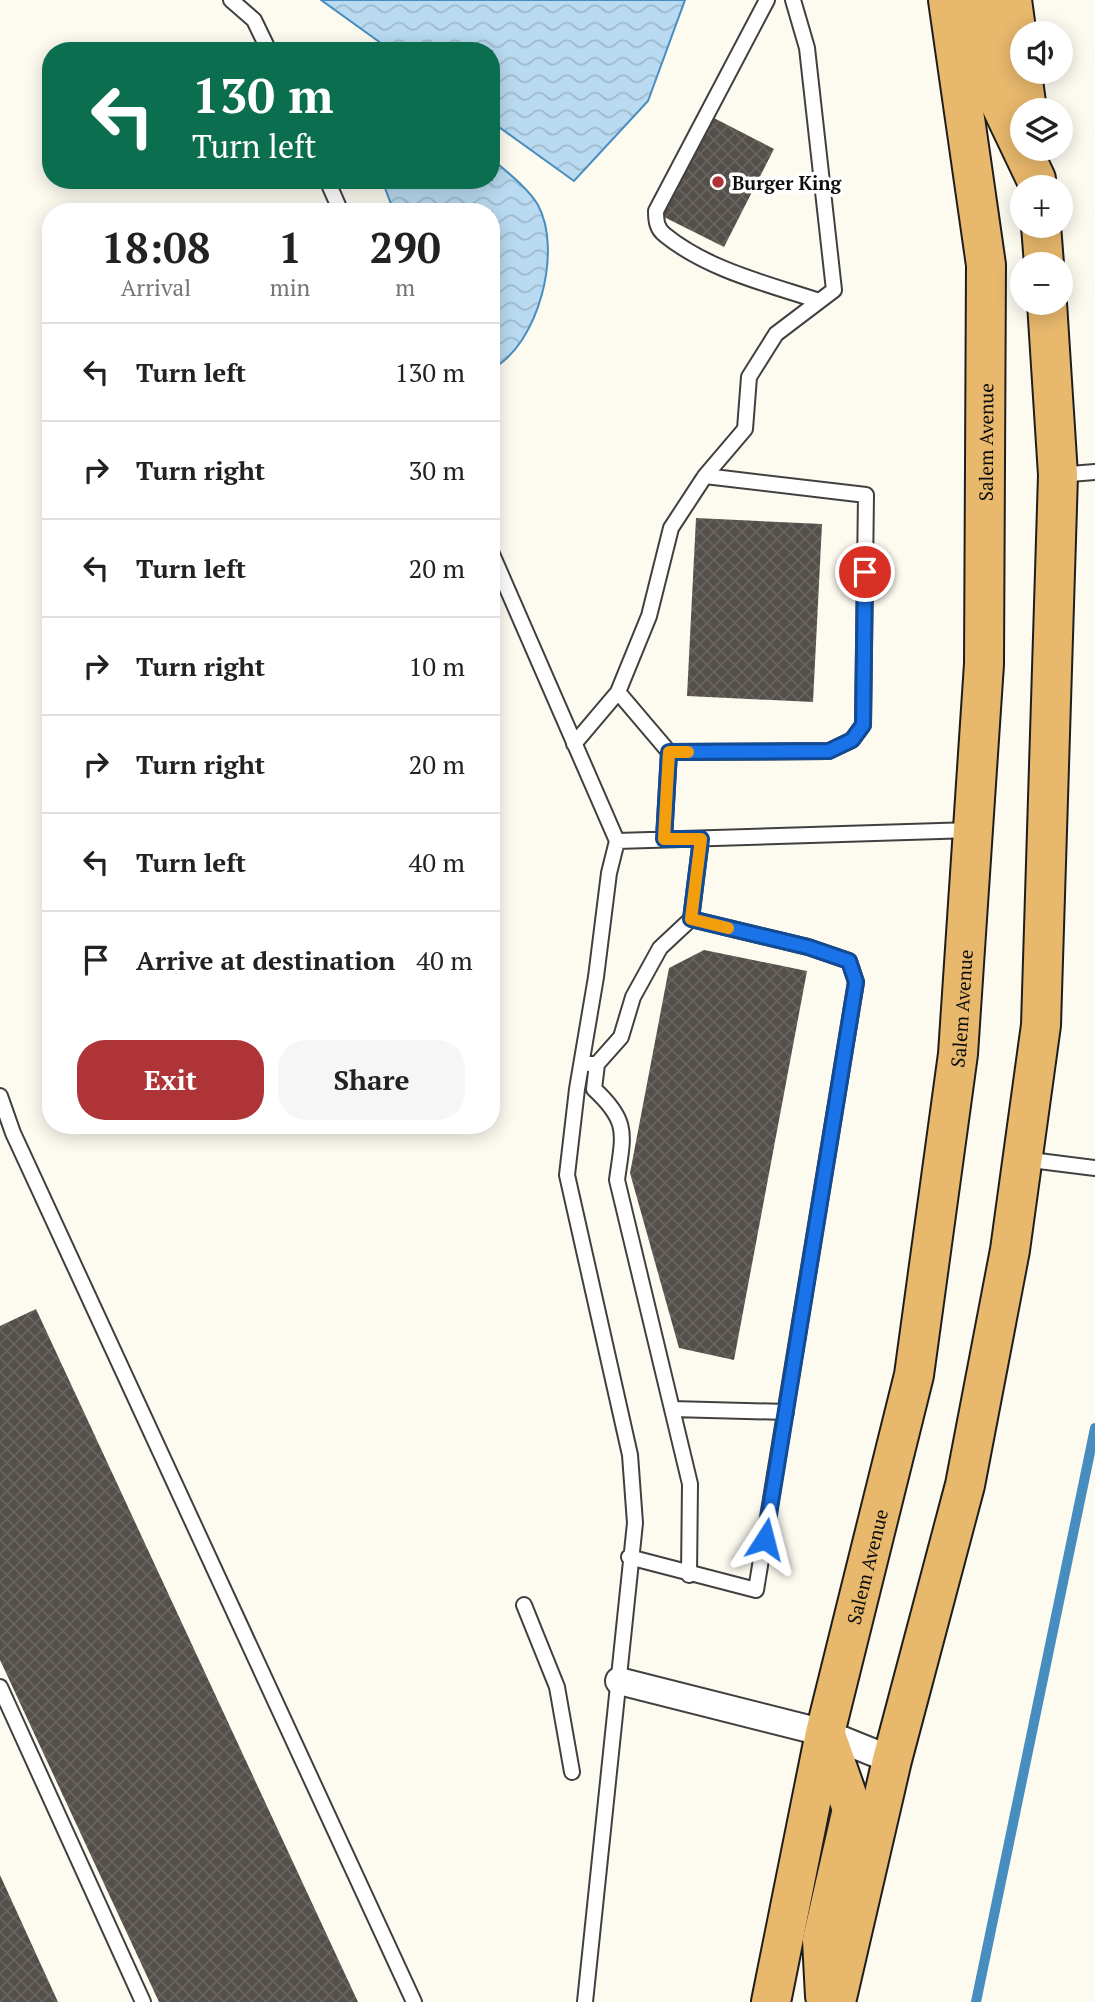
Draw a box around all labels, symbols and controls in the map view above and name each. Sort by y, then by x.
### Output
map controls [1010,21,1073,315]
button: sound [1010,21,1073,84]
text: 130 m [192,62,334,127]
icon: left [77,70,168,161]
button: layers [1010,98,1073,161]
text: Turn left [192,125,316,167]
place label: Burger King [732,170,843,195]
marker: Burger King [710,174,726,190]
button: + [1010,175,1073,238]
text: 18:08 [101,219,211,275]
text: 1 [278,219,302,275]
text: 290 [370,219,441,275]
button: − [1010,252,1073,315]
text: Arrival [121,272,191,303]
text: min [270,272,310,303]
text: m [395,272,415,303]
icon: left [77,353,115,391]
text: Turn left [136,355,246,389]
text: 130 m [395,355,465,389]
street label: Salem Avenue [972,383,998,501]
icon: right [77,451,115,489]
text: Turn right [136,453,265,487]
text: 30 m [409,453,465,487]
pin [835,542,895,602]
icon: left [77,549,115,587]
text: Turn left [136,551,246,585]
text: 20 m [409,551,465,585]
icon: arrive [846,553,884,591]
icon: right [77,647,115,685]
text: Turn right [136,649,265,683]
text: 10 m [409,649,465,683]
icon: right [77,745,115,783]
text: Turn right [136,747,265,781]
text: 20 m [409,747,465,781]
icon: left [77,843,115,881]
text: Turn left [136,845,246,879]
text: 40 m [409,845,465,879]
icon: arrive [77,941,115,979]
text: Arrive at destination [136,943,395,977]
text: 40 m [416,943,473,977]
street label: Salem Avenue [944,949,977,1069]
button: Exit [77,1040,264,1120]
button: Share [278,1040,465,1120]
position arrow [728,1502,802,1576]
street label: Salem Avenue [840,1506,893,1627]

